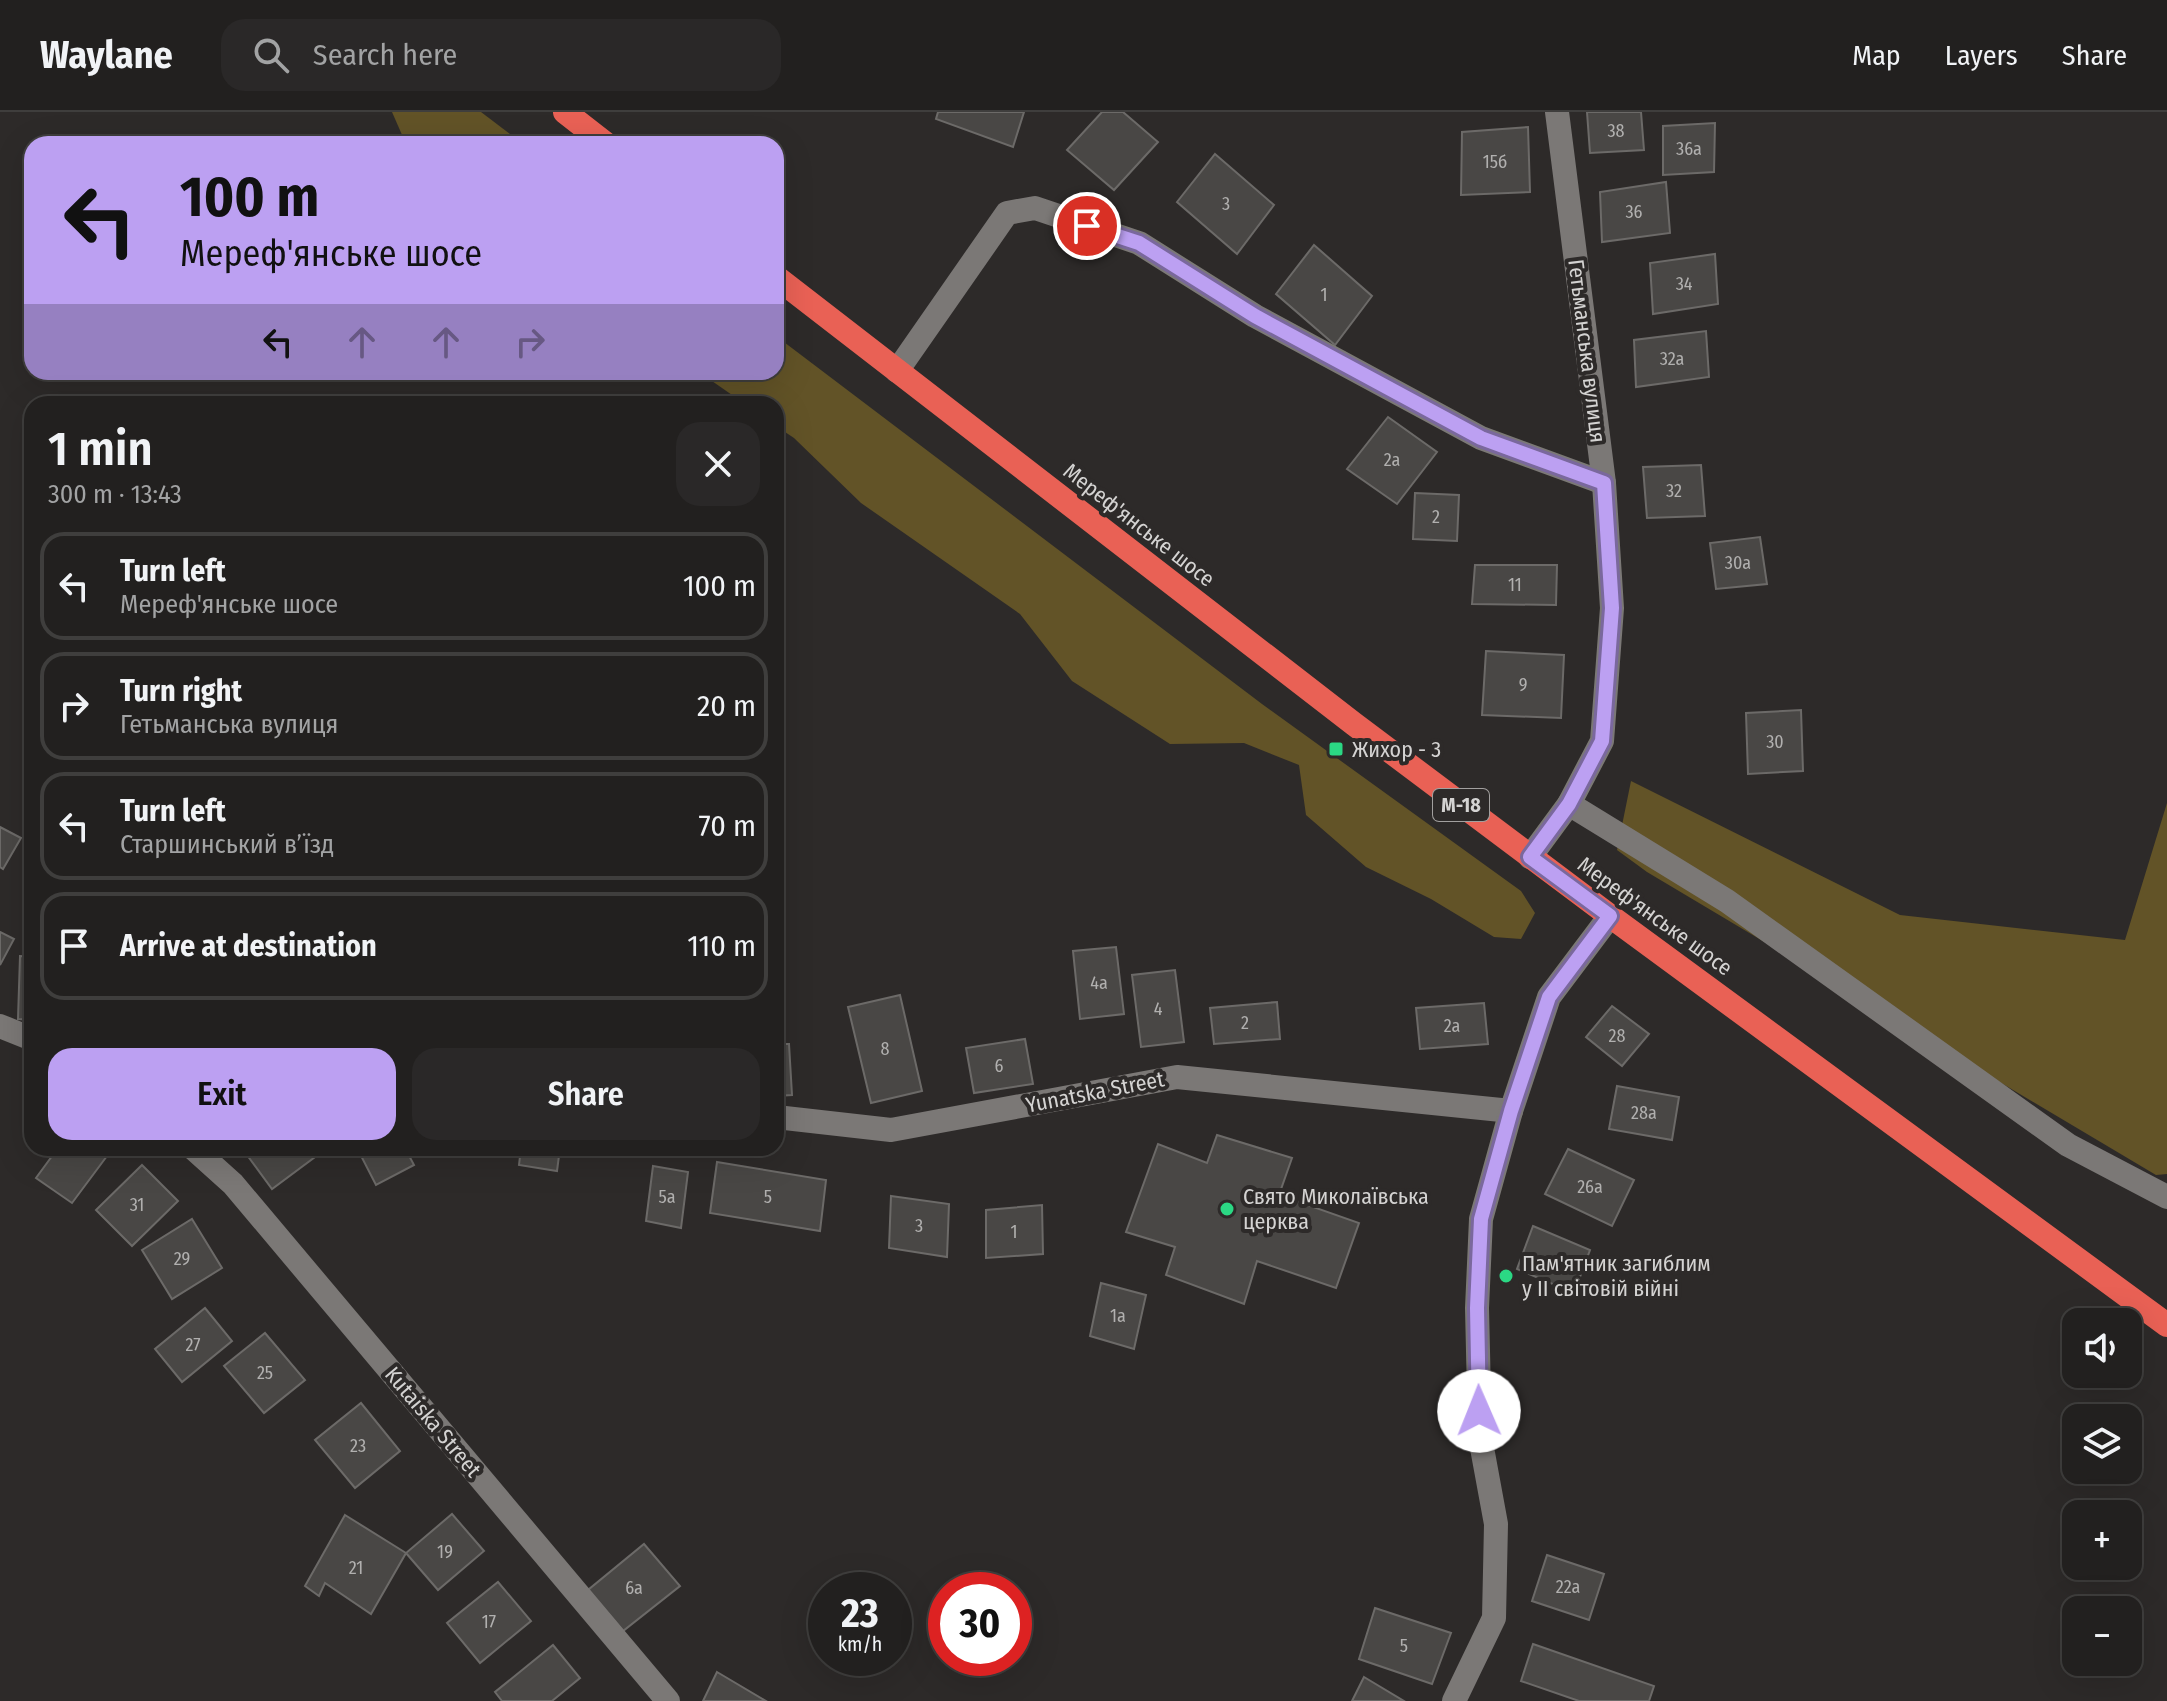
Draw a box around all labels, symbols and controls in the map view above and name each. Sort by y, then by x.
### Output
search box [221,19,781,91]
text: Waylane [40,32,173,78]
icon: search [249,33,293,77]
text: Search here [313,37,457,73]
text: Map [1852,39,1901,72]
text: Layers [1945,39,2018,72]
text: Share [2062,39,2127,72]
house number: 38 [1607,120,1625,142]
house number: 36а [1676,138,1702,160]
house number: 15б [1483,151,1507,173]
text: 100 m [180,164,319,231]
icon: left [48,168,152,272]
pin [1053,192,1121,260]
house number: 3 [1222,193,1230,215]
house number: 36 [1625,201,1643,223]
icon: arrive [1065,204,1109,248]
text: Мереф'янське шосе [180,232,482,276]
street label: Гетьманська вулиця [1562,258,1612,444]
house number: 34 [1676,273,1693,295]
house number: 1 [1320,284,1328,306]
icon: left [256,320,300,364]
icon: ahead [340,320,384,364]
icon: ahead [424,320,468,364]
icon: right [508,320,552,364]
house number: 32а [1660,348,1684,370]
text: 1 min [48,420,153,478]
button: close [676,422,760,506]
house number: 2а [1384,449,1400,471]
street label: Мереф'янське шосе [1058,458,1220,592]
text: 300 m · 13:43 [48,479,182,510]
house number: 32 [1666,480,1682,502]
house number: 2 [1432,506,1440,528]
house number: 30а [1725,552,1751,574]
text: Turn left [120,553,226,589]
icon: left [52,564,96,608]
text: 100 m [683,568,756,604]
house number: 11 [1508,574,1522,596]
text: Мереф'янське шосе [120,589,338,620]
text: Turn right [120,673,242,709]
house number: 9 [1519,674,1527,696]
icon: right [52,684,96,728]
text: 20 m [697,688,756,724]
text: Гетьманська вулиця [120,709,338,740]
house number: 30 [1766,731,1784,753]
place label: Жихор - 3 [1352,736,1441,763]
marker: Жихор - 3 [1327,740,1345,758]
road number: М-18 [1433,789,1489,821]
text: Turn left [120,793,226,829]
icon: left [52,804,96,848]
text: 70 m [698,808,756,844]
text: Старшинський в’їзд [120,829,334,860]
street label: Мереф'янське шосе [1572,851,1738,981]
icon: arrive [52,924,96,968]
text: Arrive at destination [120,928,377,964]
text: 110 m [687,928,756,964]
house number: 4а [1090,972,1108,994]
house number: 4 [1154,998,1163,1020]
house number: 2 [1241,1012,1249,1034]
house number: 2а [1444,1015,1460,1037]
house number: 28 [1609,1025,1625,1047]
house number: 8 [881,1038,890,1060]
button: Exit [48,1048,396,1140]
button: Share [412,1048,760,1140]
house number: 6 [995,1055,1004,1077]
street label: Yunatska Street [1024,1065,1167,1119]
house number: 28а [1631,1102,1657,1124]
house number: 26а [1577,1176,1603,1198]
place label: Свято Миколаївська церква [1243,1183,1429,1235]
house number: 5а [658,1186,676,1208]
house number: 5 [764,1186,772,1208]
house number: 31 [130,1194,144,1216]
marker: Свято Миколаївська церква [1218,1200,1236,1218]
house number: 3 [915,1215,923,1237]
house number: 1 [1010,1221,1018,1243]
house number: 29 [174,1248,190,1270]
place label: Пам'ятник загиблим у II світовій війні [1522,1250,1711,1302]
marker: Пам'ятник загиблим у II світовій війні [1497,1267,1515,1285]
house number: 1а [1110,1305,1126,1327]
map controls [2062,1308,2142,1676]
button: sound [2062,1308,2142,1388]
house number: 27 [185,1334,201,1356]
street label: Kutaiska Street [379,1361,487,1483]
house number: 25 [257,1362,273,1384]
position arrow [1437,1369,1521,1453]
button: layers [2062,1404,2142,1484]
house number: 23 [350,1435,366,1457]
button: + [2062,1500,2142,1580]
house number: 19 [437,1541,453,1563]
house number: 21 [349,1557,363,1579]
speed limit sign: 30 [928,1572,1032,1676]
house number: 22а [1556,1576,1580,1598]
house number: 6а [625,1577,643,1599]
text: 23 [841,1590,879,1638]
button: − [2062,1596,2142,1676]
house number: 17 [482,1611,496,1633]
text: km/h [838,1632,882,1656]
house number: 5 [1400,1635,1408,1657]

